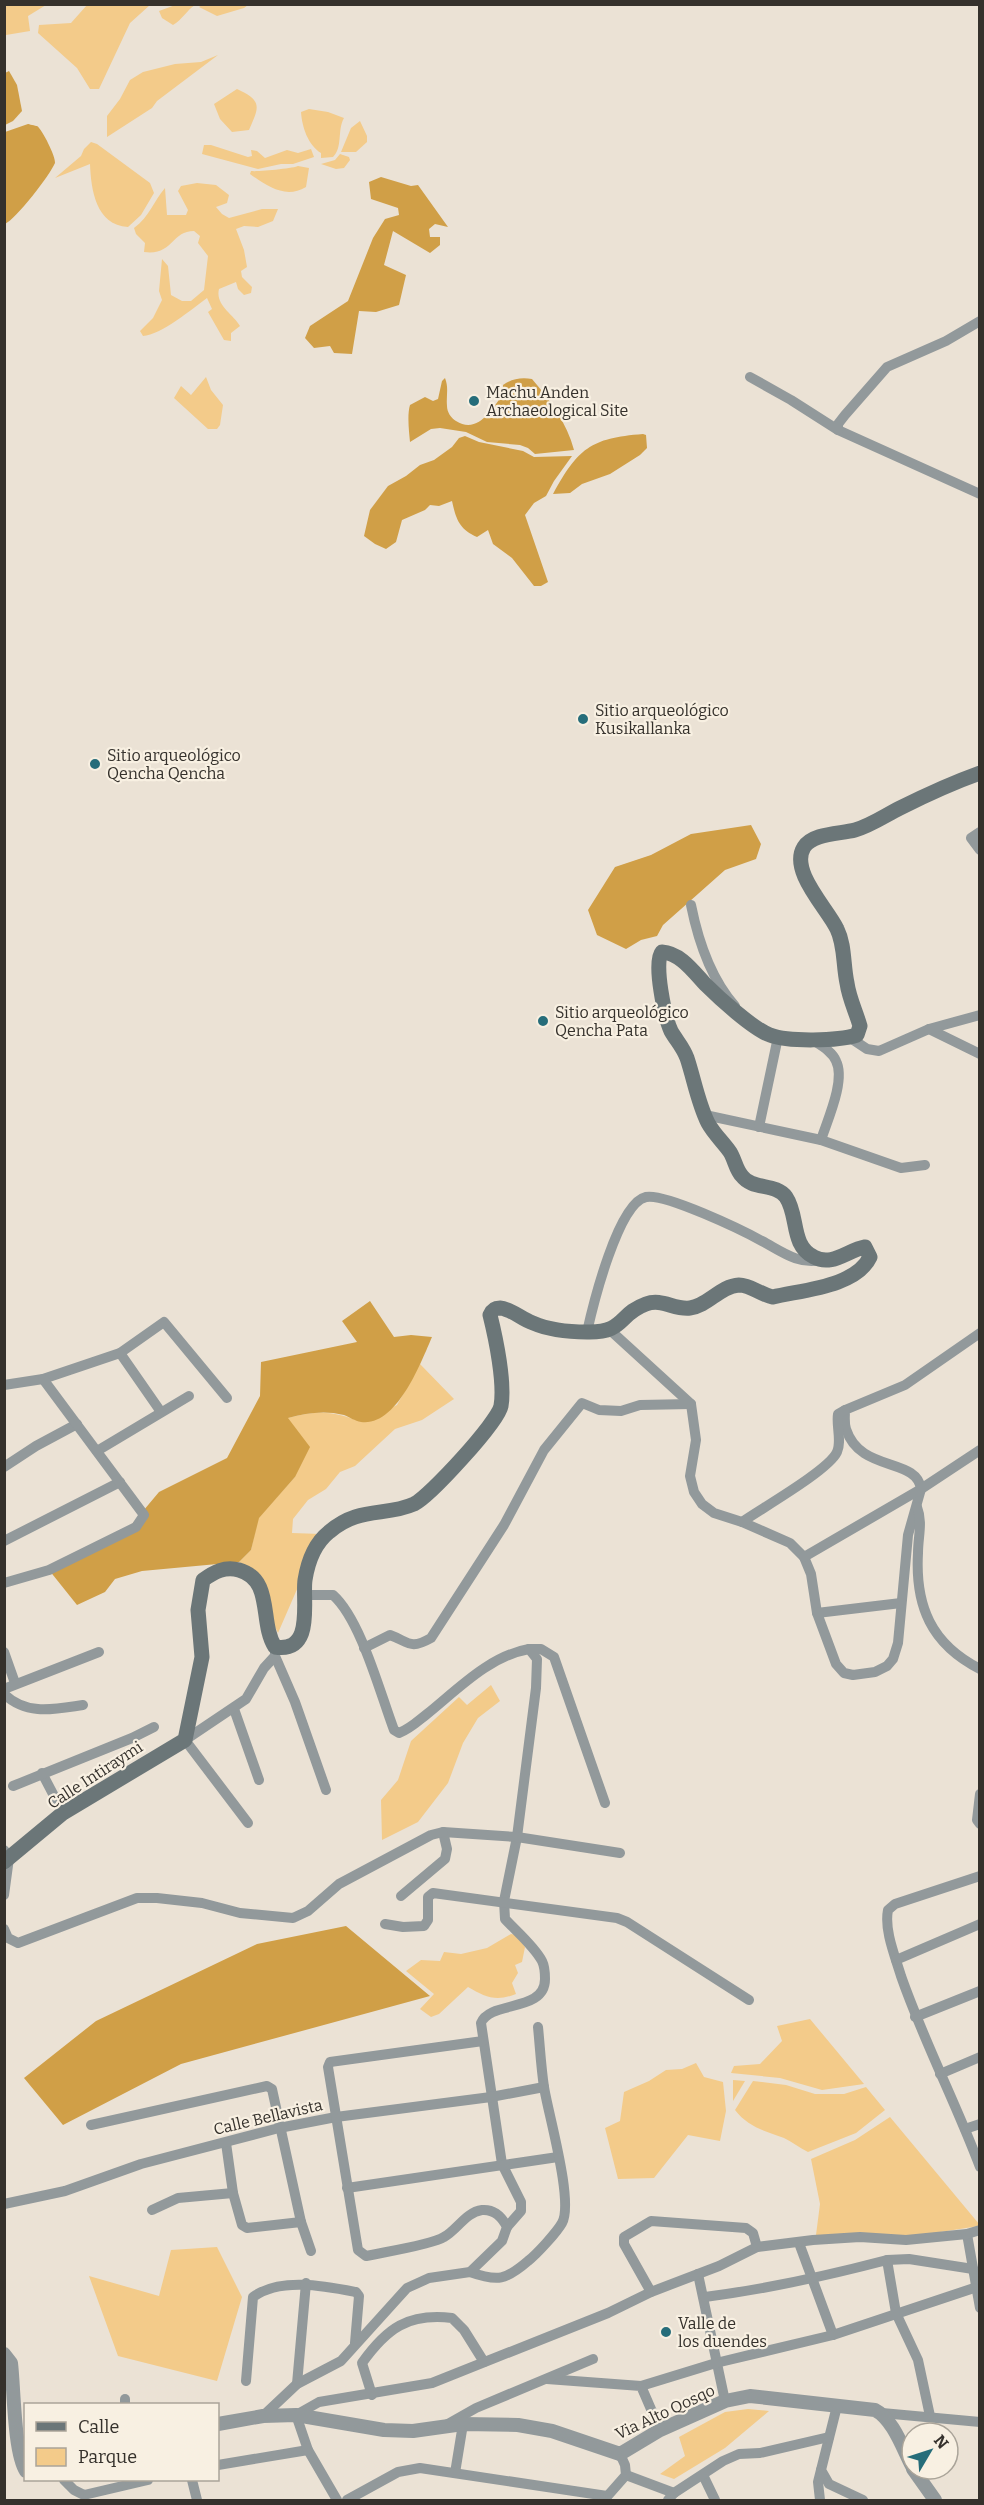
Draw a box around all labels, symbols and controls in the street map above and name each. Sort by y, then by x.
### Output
place label: Machu Anden Archaeological Site [486,383,628,420]
marker: Machu Anden Archaeological Site [467,394,481,408]
place label: Sitio arqueológico Kusikallanka [595,701,729,738]
marker: Sitio arqueológico Kusikallanka [576,712,590,726]
place label: Sitio arqueológico Qencha Qencha [107,746,241,783]
marker: Sitio arqueológico Qencha Qencha [88,757,102,771]
place label: Sitio arqueológico Qencha Pata [555,1003,689,1040]
marker: Sitio arqueológico Qencha Pata [536,1014,550,1028]
street label: Calle Intiraymi [44,1737,146,1813]
street label: Calle Bellavista [212,2095,325,2139]
place label: Valle de los duendes [678,2314,767,2351]
marker: Valle de los duendes [659,2325,673,2339]
street label: Via Alto Qosqo [612,2381,718,2443]
legend [24,2403,219,2481]
text: Calle [78,2416,119,2438]
north arrow [900,2421,960,2481]
text: N [930,2431,953,2453]
text: Parque [78,2446,137,2468]

